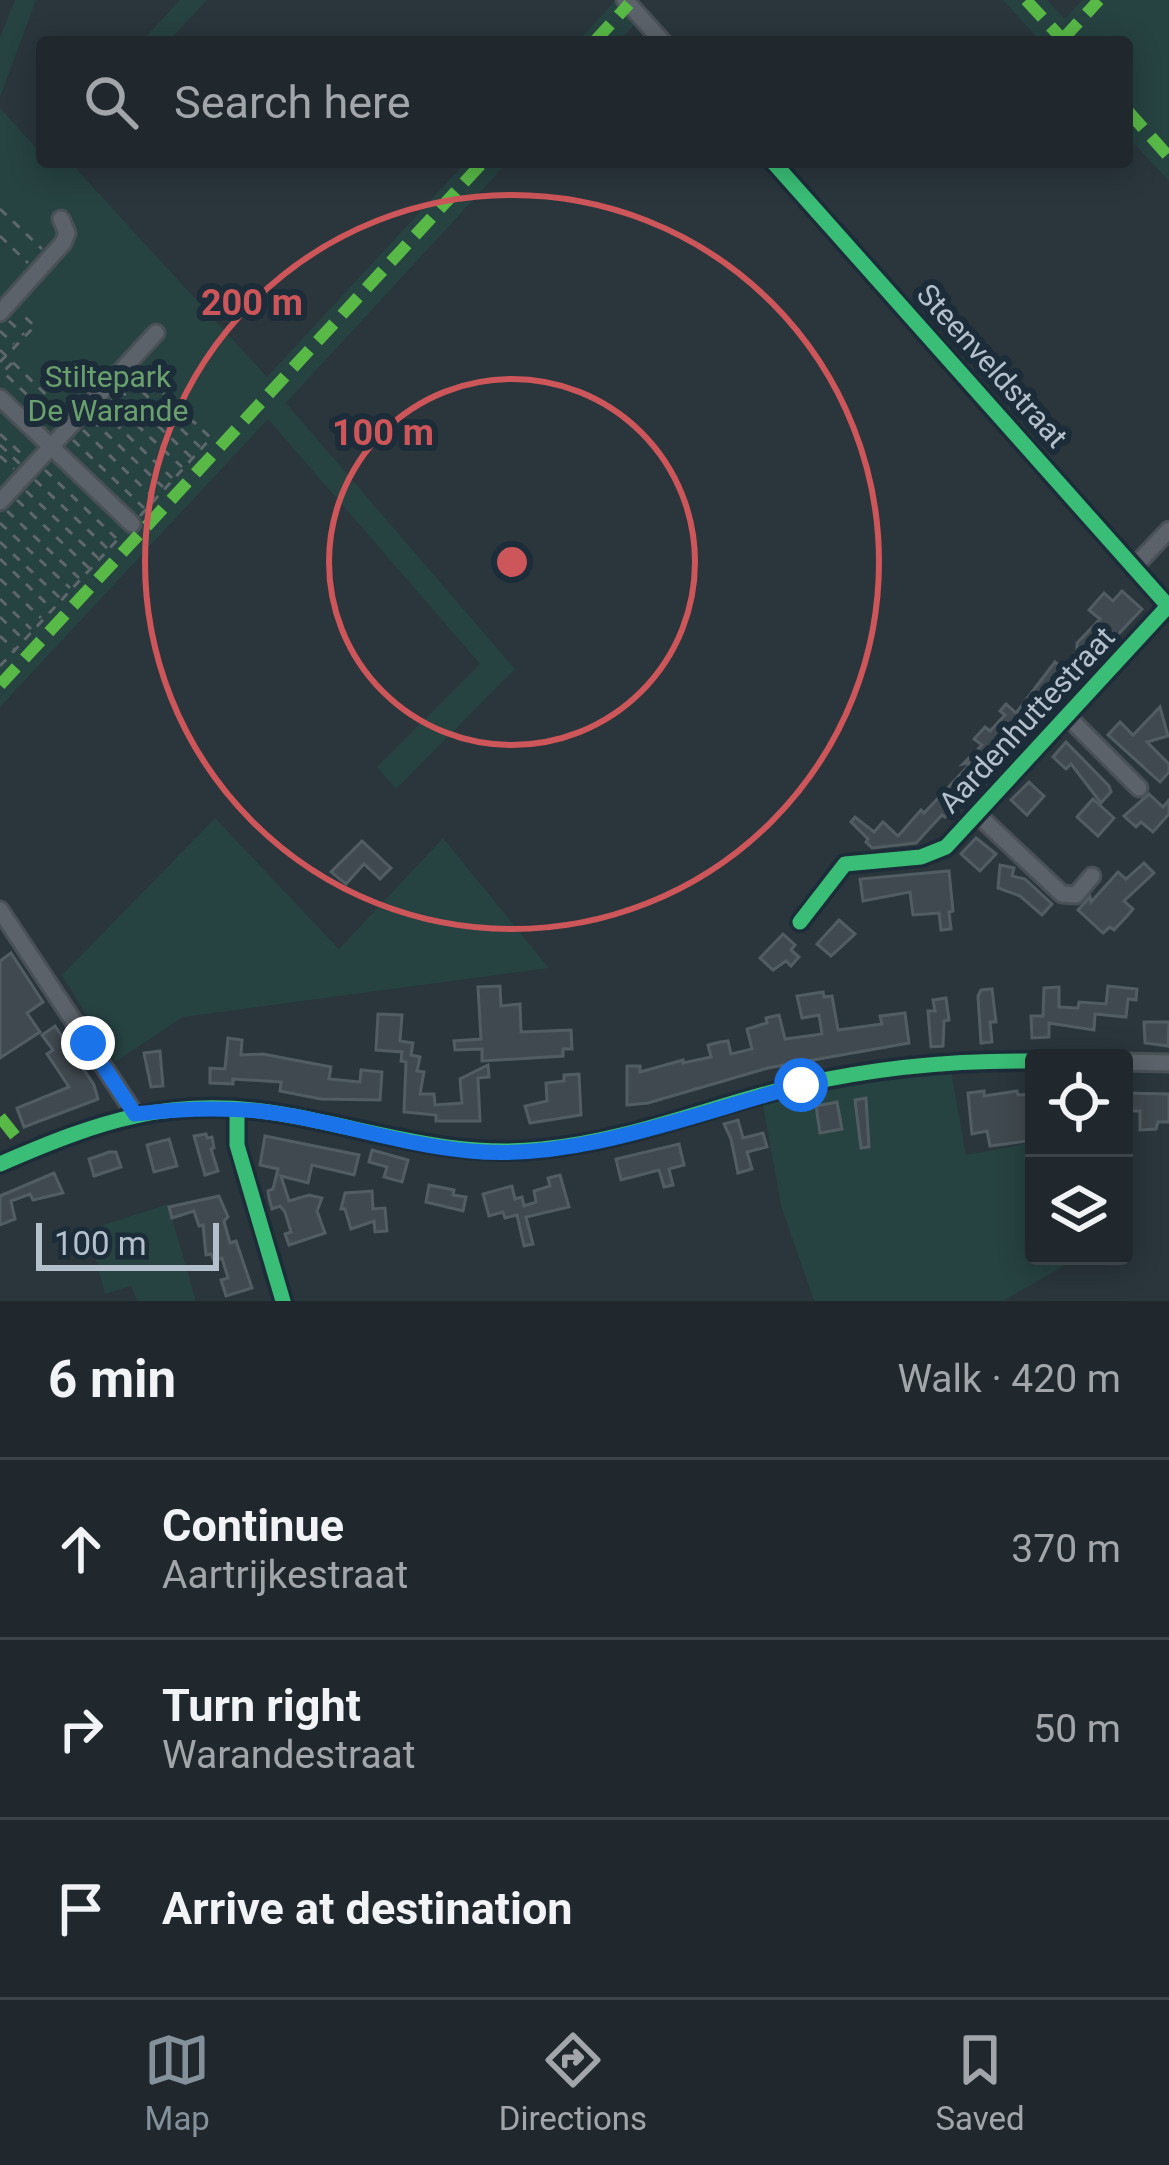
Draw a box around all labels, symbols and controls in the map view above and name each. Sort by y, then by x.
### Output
search box [36,36,1133,168]
icon: search [78,69,144,135]
text: Search here [174,76,411,129]
street label: Steenveldstraat [910,277,1075,455]
text: 200 m [201,282,303,324]
park label: Stiltepark De Warande [28,359,188,428]
text: 100 m [332,412,434,454]
centre of rings [491,541,533,583]
street label: Aardenhuttestraat [932,620,1122,820]
route end [61,1016,115,1070]
map controls [1025,1049,1133,1265]
button: locate [1025,1049,1133,1157]
route start [774,1058,828,1112]
button: layers [1025,1157,1133,1265]
scale bar [36,1217,219,1270]
text: 100 m [54,1224,147,1263]
text: 6 min [48,1350,176,1409]
text: Walk · 420 m [897,1356,1121,1402]
text: Continue [162,1499,344,1552]
icon: ahead [48,1516,114,1582]
text: 370 m [1011,1526,1121,1572]
text: Aartrijkestraat [162,1552,408,1598]
text: Turn right [162,1679,361,1732]
icon: right [48,1696,114,1762]
text: 50 m [1033,1706,1121,1752]
text: Warandestraat [162,1732,416,1778]
icon: arrive [48,1876,114,1942]
text: Arrive at destination [162,1882,573,1935]
tab: Map [144,2027,210,2138]
tab: Directions [499,2027,647,2138]
tab: Saved [936,2027,1025,2138]

